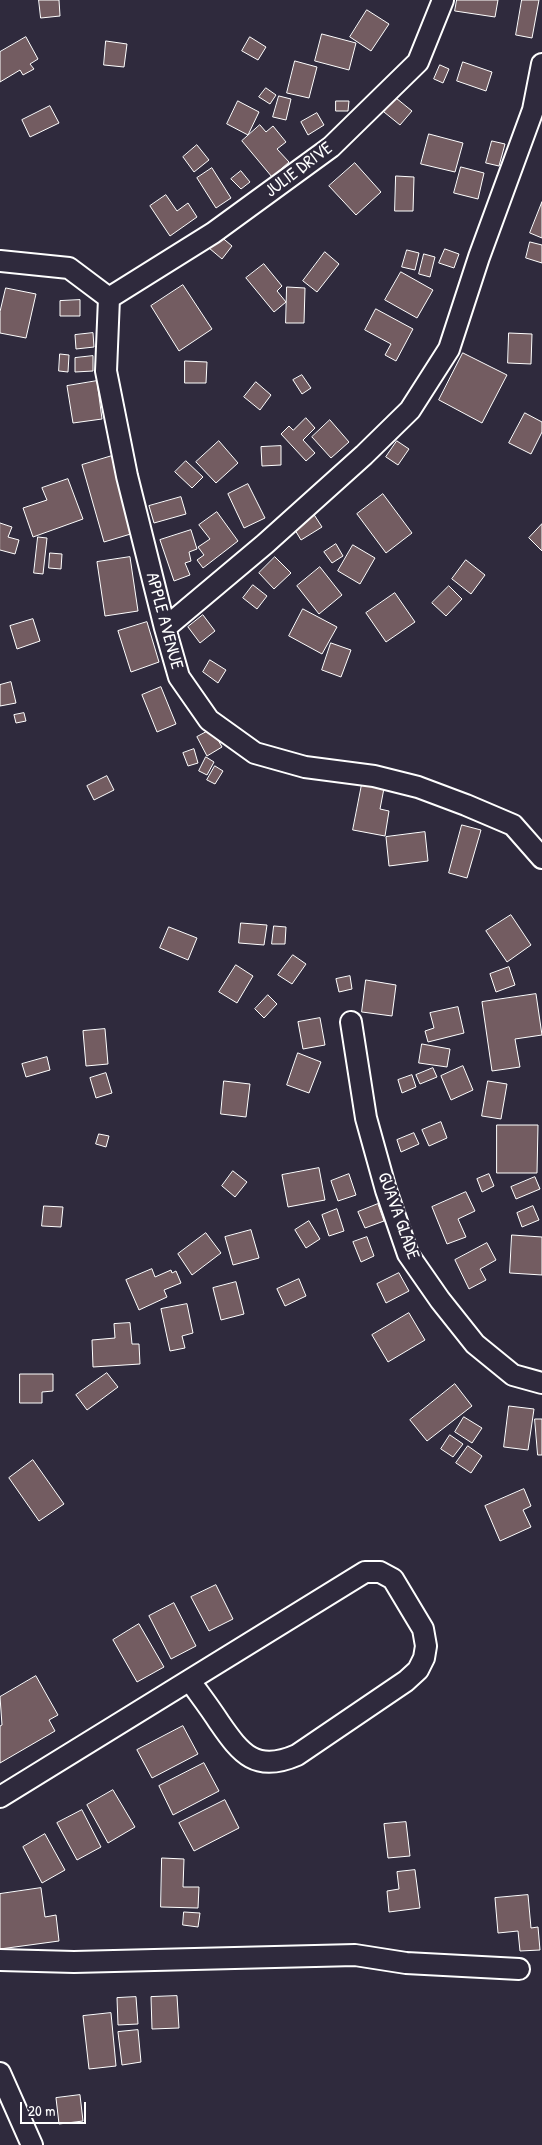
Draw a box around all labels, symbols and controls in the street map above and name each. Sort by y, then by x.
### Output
street label: JULIE DRIVE [261,138,337,202]
street label: APPLE AVENUE [141,570,187,672]
street label: GUAVA GLADE [372,1170,424,1262]
scale bar [22,2092,89,2124]
text: 20 m [28,2100,55,2121]

